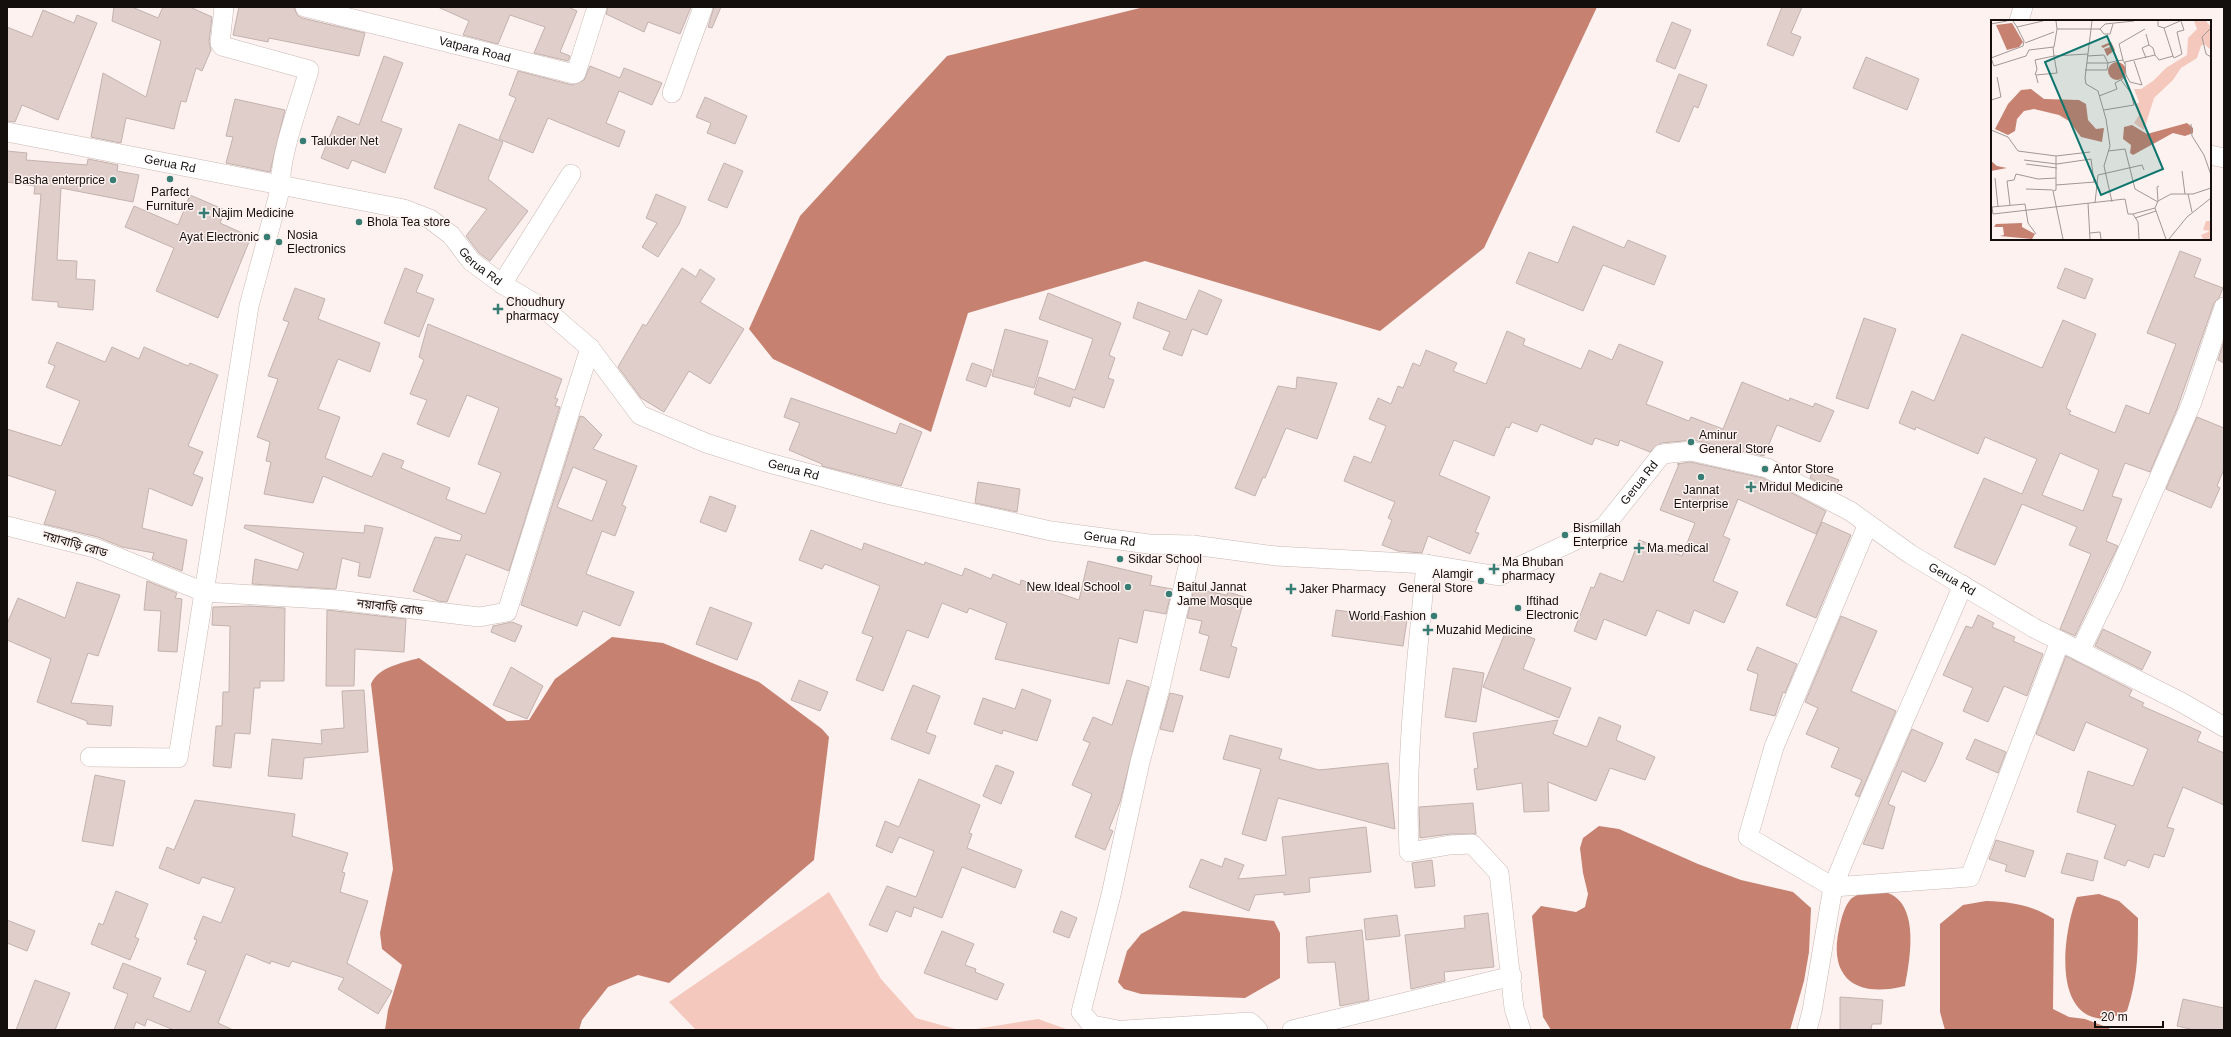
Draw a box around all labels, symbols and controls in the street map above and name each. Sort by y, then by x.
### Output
inset map [1991,20,2211,240]
street label: Vatpara Road [438,34,512,65]
place label: Talukder Net [311,134,379,148]
marker: Talukder Net [298,136,308,146]
street label: Gerua Rd [143,152,197,175]
place label: Basha enterprice [14,173,105,187]
marker: Parfect Furniture [165,174,175,184]
marker: Basha enterprice [108,175,118,185]
place label: Parfect Furniture [146,185,194,213]
place label: Najim Medicine [212,206,294,220]
marker: Najim Medicine [199,208,209,218]
place label: Bhola Tea store [367,215,450,229]
marker: Bhola Tea store [354,217,364,227]
place label: Nosia Electronics [287,228,346,256]
place label: Ayat Electronic [179,230,259,244]
marker: Ayat Electronic [262,232,272,242]
marker: Nosia Electronics [274,237,284,247]
street label: Gerua Rd [456,244,505,288]
place label: Choudhury pharmacy [506,295,565,323]
marker: Choudhury pharmacy [493,304,503,314]
place label: Aminur General Store [1699,428,1774,456]
marker: Aminur General Store [1686,437,1696,447]
street label: Gerua Rd [766,456,820,483]
street label: Gerua Rd [1617,458,1661,508]
place label: Antor Store [1773,462,1834,476]
marker: Antor Store [1760,464,1770,474]
marker: Jannat Enterprise [1696,472,1706,482]
place label: Mridul Medicine [1759,480,1843,494]
marker: Mridul Medicine [1746,482,1756,492]
place label: Jannat Enterprise [1674,483,1729,511]
place label: Bismillah Enterprice [1573,521,1628,549]
street label: নয়াবাড়ি রোড [40,527,110,560]
street label: Gerua Rd [1083,528,1136,549]
marker: Bismillah Enterprice [1560,530,1570,540]
place label: Ma medical [1647,541,1708,555]
marker: Ma medical [1634,543,1644,553]
place label: Sikdar School [1128,552,1202,566]
marker: Sikdar School [1115,554,1125,564]
place label: Ma Bhuban pharmacy [1502,555,1563,583]
street label: Gerua Rd [1926,560,1978,598]
marker: Ma Bhuban pharmacy [1489,564,1499,574]
place label: Alamgir General Store [1398,567,1473,595]
marker: Alamgir General Store [1476,576,1486,586]
place label: New Ideal School [1027,580,1120,594]
place label: Baitul Jannat Jame Mosque [1177,580,1253,608]
marker: New Ideal School [1123,582,1133,592]
place label: Jaker Pharmacy [1299,582,1386,596]
marker: Jaker Pharmacy [1286,584,1296,594]
marker: Baitul Jannat Jame Mosque [1164,589,1174,599]
place label: Iftihad Electronic [1526,594,1579,622]
street label: নয়াবাড়ি রোড [355,595,424,618]
marker: Iftihad Electronic [1513,603,1523,613]
place label: World Fashion [1349,609,1426,623]
marker: World Fashion [1429,611,1439,621]
place label: Muzahid Medicine [1436,623,1533,637]
marker: Muzahid Medicine [1423,625,1433,635]
scale bar [2095,1003,2163,1029]
text: 20 m [2101,1010,2128,1024]

